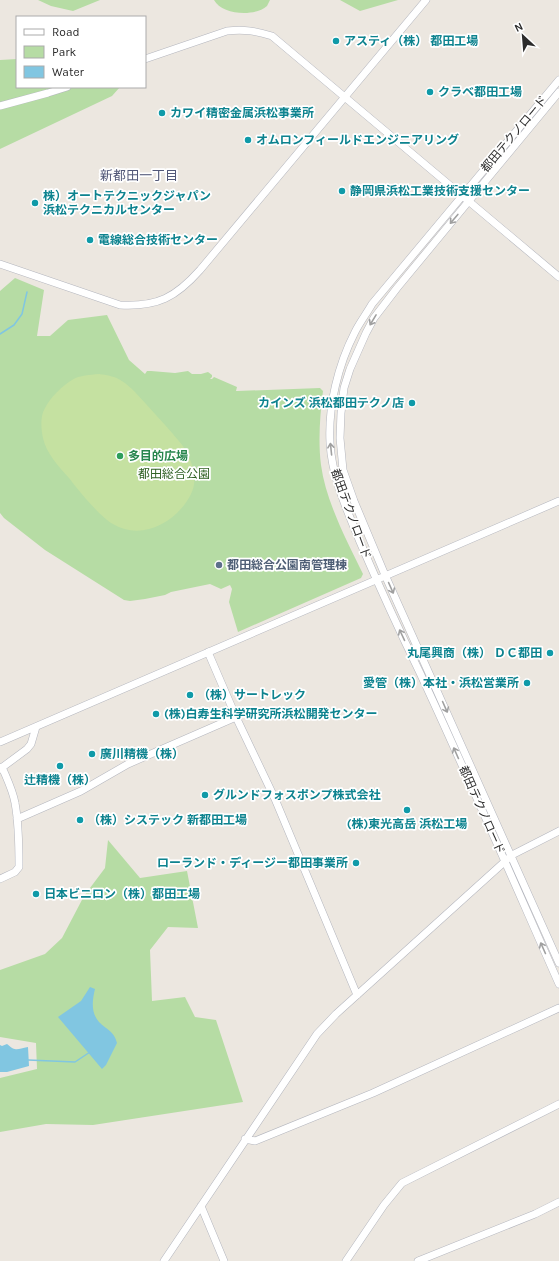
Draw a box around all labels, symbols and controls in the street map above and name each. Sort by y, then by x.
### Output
legend [16,16,146,88]
north arrow [503,16,543,56]
text: N [512,20,525,35]
text: Road [52,25,80,39]
place label: アスティ（株） 都田工場 [344,34,478,48]
marker: アスティ（株） 都田工場 [331,36,341,46]
text: Park [52,45,77,59]
text: Water [52,65,85,79]
place label: クラベ都田工場 [438,85,522,99]
marker: クラベ都田工場 [425,87,435,97]
street label: 都田テクノロード [478,93,550,175]
place label: カワイ精密金属浜松事業所 [170,106,314,120]
marker: カワイ精密金属浜松事業所 [157,108,167,118]
place label: オムロンフィールドエンジニアリング [256,133,459,147]
marker: オムロンフィールドエンジニアリング [243,135,253,145]
district label: 新都田一丁目 [100,168,178,183]
place label: 静岡県浜松工業技術支援センター [350,184,530,198]
marker: 静岡県浜松工業技術支援センター [337,186,347,196]
place label: 株）オートテクニックジャパン 浜松テクニカルセンター [43,189,211,217]
marker: 株）オートテクニックジャパン 浜松テクニカルセンター [30,198,40,208]
one-way arrow [450,214,459,224]
place label: 電線総合技術センター [98,233,218,247]
marker: 電線総合技術センター [85,235,95,245]
one-way arrow [368,314,376,326]
place label: カインズ 浜松都田テクノ店 [258,396,404,410]
marker: カインズ 浜松都田テクノ店 [407,398,417,408]
one-way arrow [327,443,334,456]
place label: 多目的広場 [128,449,188,463]
marker: 多目的広場 [115,451,125,461]
park label: 都田総合公園 [138,467,210,481]
street label: 都田テクノロード [328,467,374,561]
place label: 都田総合公園南管理棟 [227,558,347,572]
marker: 都田総合公園南管理棟 [214,560,224,570]
one-way arrow [388,582,395,594]
one-way arrow [398,629,405,641]
place label: 丸尾興商（株） ＤＣ都田 [407,646,542,660]
marker: 丸尾興商（株） ＤＣ都田 [545,648,555,658]
place label: 愛管（株）本社・浜松営業所 [363,676,519,690]
marker: 愛管（株）本社・浜松営業所 [522,678,532,688]
place label: （株）サートレック [198,688,306,702]
marker: （株）サートレック [185,690,195,700]
one-way arrow [442,700,449,712]
place label: (株)白寿生科学研究所浜松開発センター [164,707,378,721]
marker: (株)白寿生科学研究所浜松開発センター [151,709,161,719]
place label: 廣川精機（株） [100,747,184,761]
one-way arrow [452,747,459,759]
marker: 廣川精機（株） [87,749,97,759]
marker: 辻精機（株） [55,761,65,771]
street label: 都田テクノロード [456,764,508,856]
place label: 辻精機（株） [24,773,96,787]
place label: グルンドフォスポンプ株式会社 [213,788,380,802]
marker: グルンドフォスポンプ株式会社 [200,790,210,800]
marker: (株)東光高岳 浜松工場 [402,805,412,815]
place label: （株）システック 新都田工場 [88,813,247,827]
marker: （株）システック 新都田工場 [75,815,85,825]
place label: (株)東光高岳 浜松工場 [347,817,467,831]
place label: ローランド・ディージー都田事業所 [157,856,348,870]
marker: ローランド・ディージー都田事業所 [351,858,361,868]
place label: 日本ビニロン（株）都田工場 [44,887,200,901]
marker: 日本ビニロン（株）都田工場 [31,889,41,899]
one-way arrow [539,943,546,955]

